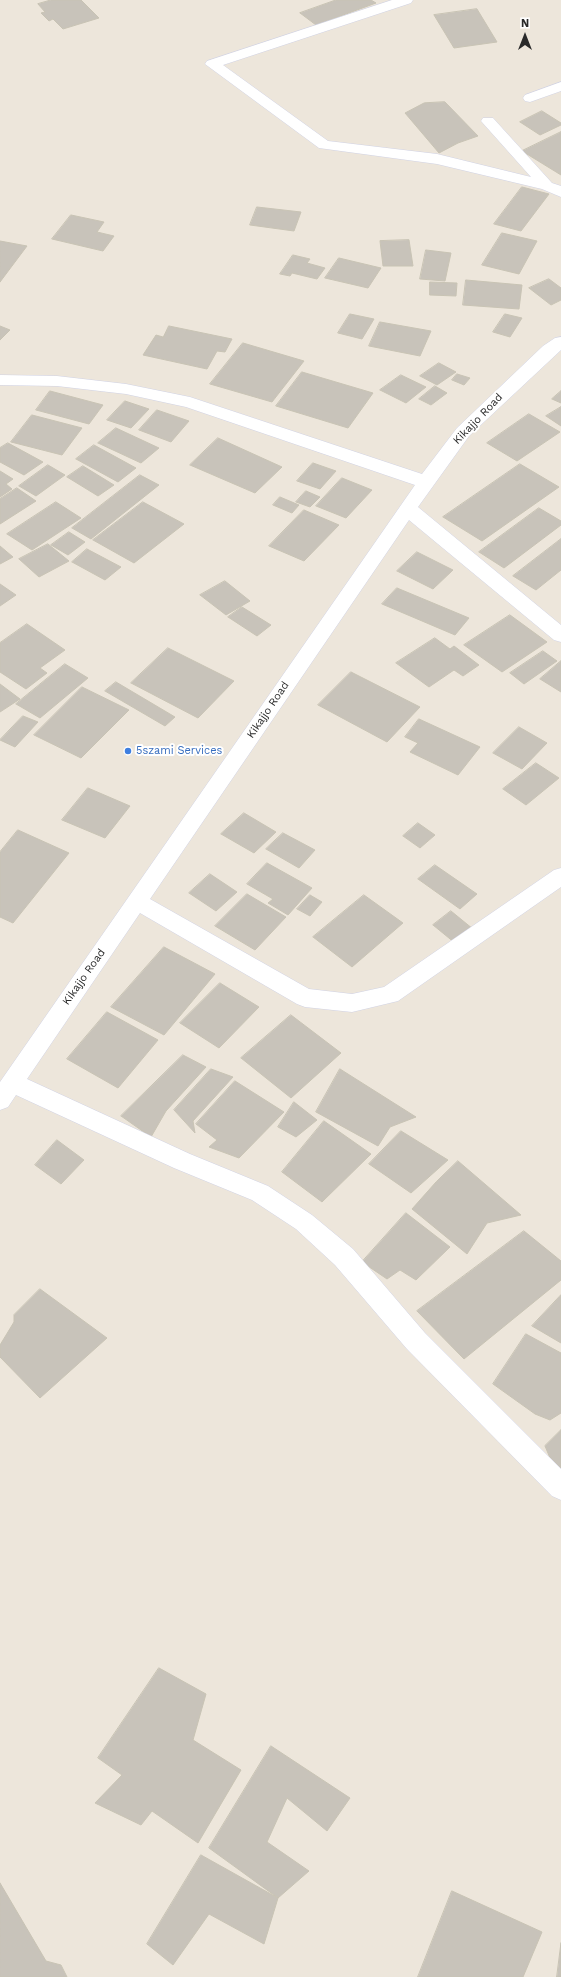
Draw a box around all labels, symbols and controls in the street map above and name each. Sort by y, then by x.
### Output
north arrow [505,16,545,56]
text: N [521,17,529,30]
street label: Kikajjo Road [450,391,506,447]
street label: Kikajjo Road [244,679,292,741]
place label: 5szami Services [136,744,222,758]
marker: 5szami Services [123,746,133,756]
street label: Kikajjo Road [60,946,108,1008]

